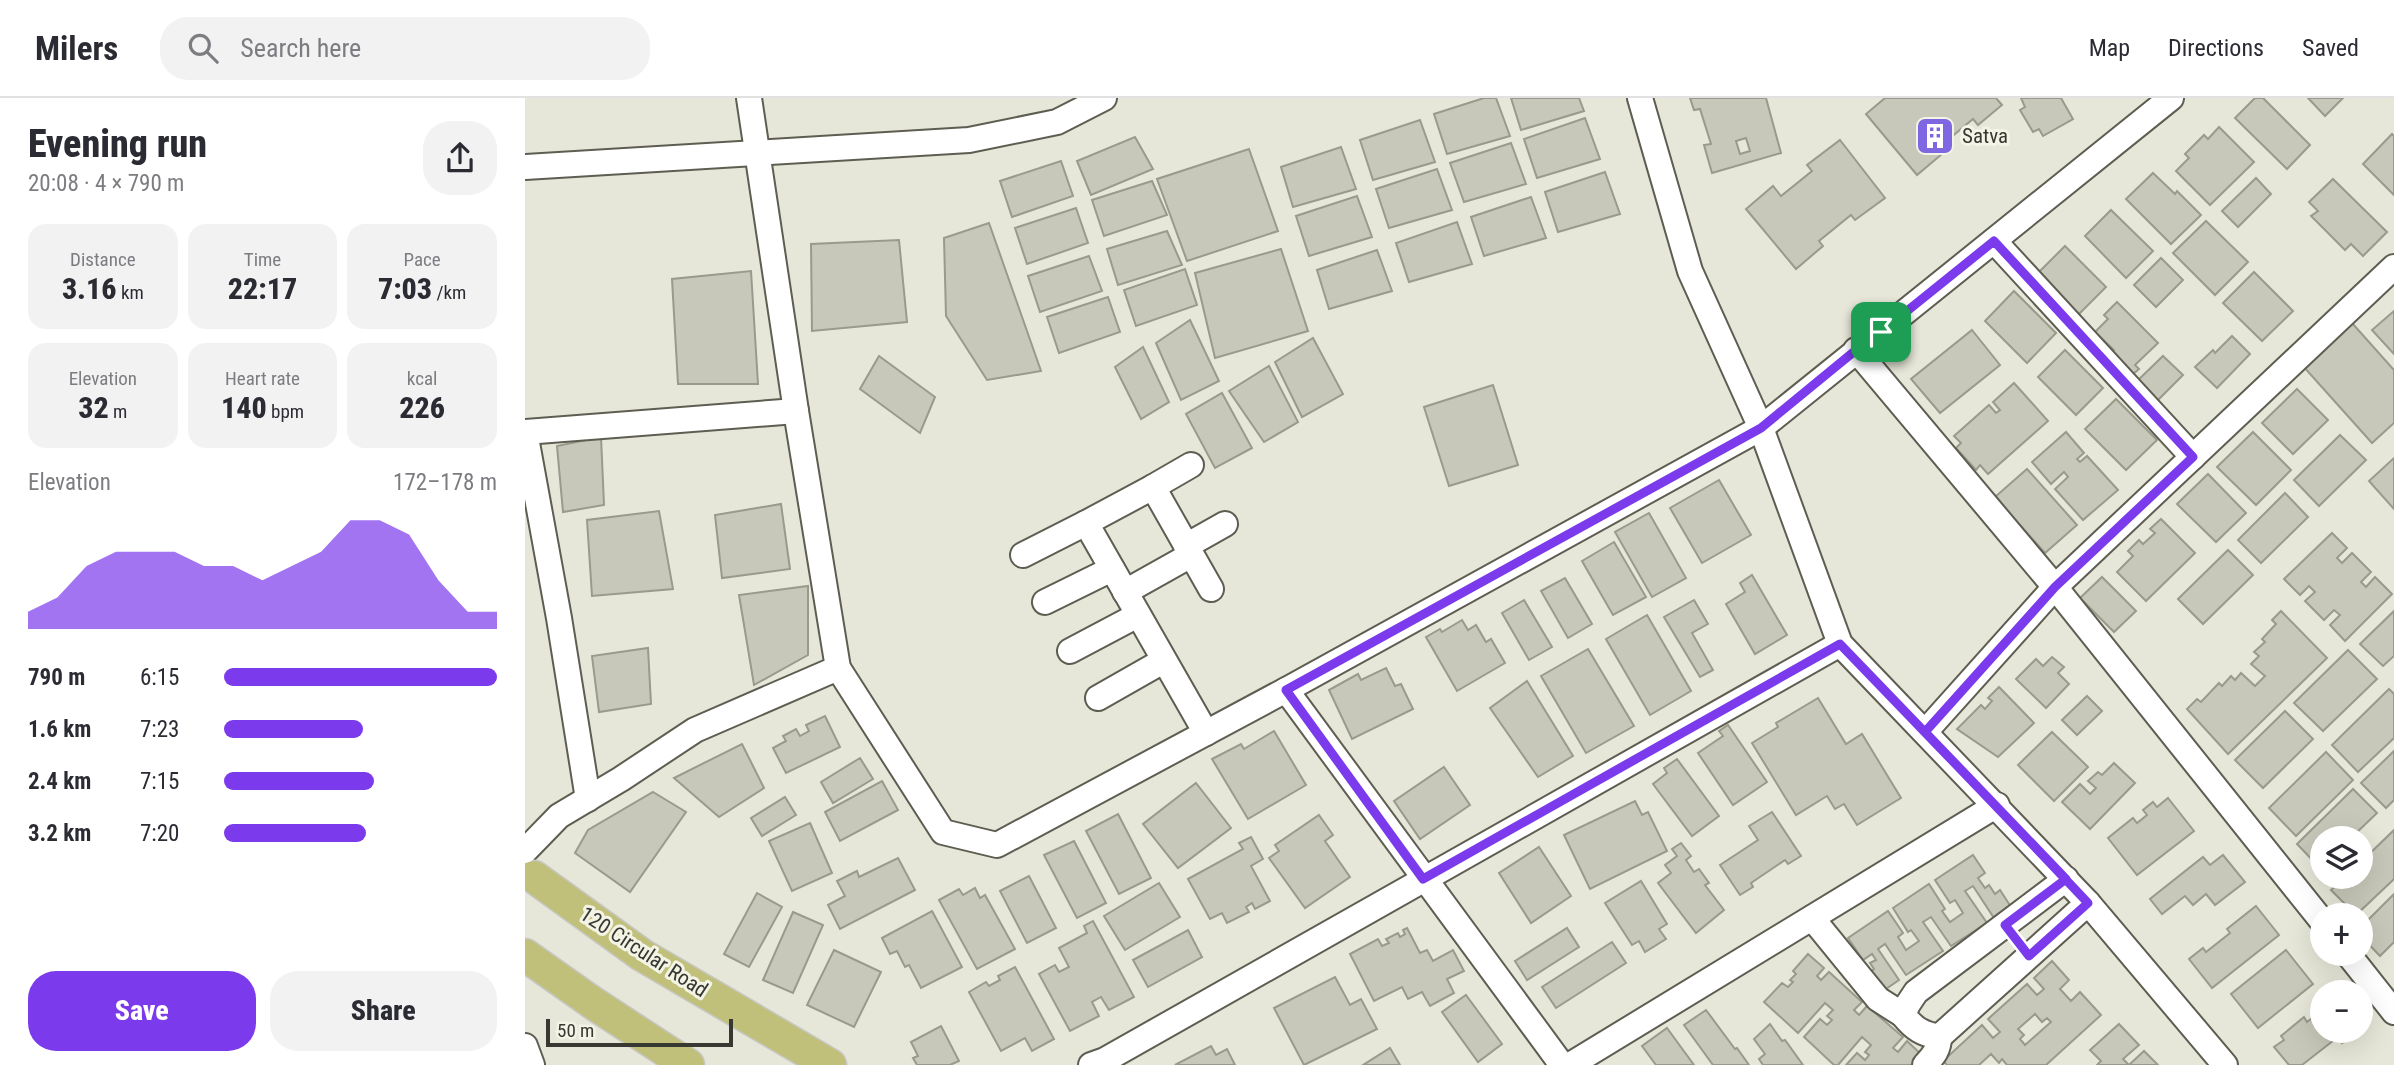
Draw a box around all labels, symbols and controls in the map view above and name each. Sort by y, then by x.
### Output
search box [160,17,650,80]
text: Milers [35,29,118,68]
icon: search [184,29,222,67]
text: Search here [240,33,361,63]
text: Map [2089,34,2130,62]
text: Directions [2168,34,2264,62]
text: Saved [2302,34,2359,62]
building icon: Satva [1914,115,1956,157]
button: share [423,121,497,195]
text: Evening run [28,122,207,166]
place label: Satva [1962,124,2008,148]
text: 20:08 · 4 × 790 m [28,170,184,197]
text: Distance [70,248,136,271]
text: Time [244,248,281,271]
text: Pace [404,248,441,271]
text: 3.16 [62,271,117,306]
text: 22:17 [228,271,297,306]
text: 7:03 [378,271,432,306]
text: km [117,281,144,304]
text: /km [432,281,466,304]
pin [1851,302,1911,362]
icon: arrive [1862,313,1900,351]
text: Elevation [69,367,137,390]
text: Heart rate [225,367,300,390]
text: kcal [407,367,437,390]
text: 32 [78,390,109,425]
text: 140 [221,390,267,425]
text: 226 [399,390,445,425]
text: m [109,400,127,423]
text: bpm [267,400,304,423]
text: Elevation [28,469,111,496]
text: 172–178 m [393,469,497,496]
text: 790 m [28,664,85,691]
text: 6:15 [140,664,179,691]
text: 1.6 km [28,716,91,743]
text: 7:23 [140,716,179,743]
text: 2.4 km [28,768,91,795]
text: 7:15 [140,768,179,795]
text: 3.2 km [28,820,91,847]
text: 7:20 [140,820,179,847]
map controls [2310,826,2373,1043]
button: layers [2310,826,2373,889]
street label: 120 Circular Road [576,902,712,1002]
button: + [2310,903,2373,966]
button: Save [28,971,256,1051]
button: Share [270,971,497,1051]
button: − [2310,980,2373,1043]
scale bar [546,1016,733,1048]
text: 50 m [557,1019,594,1042]

